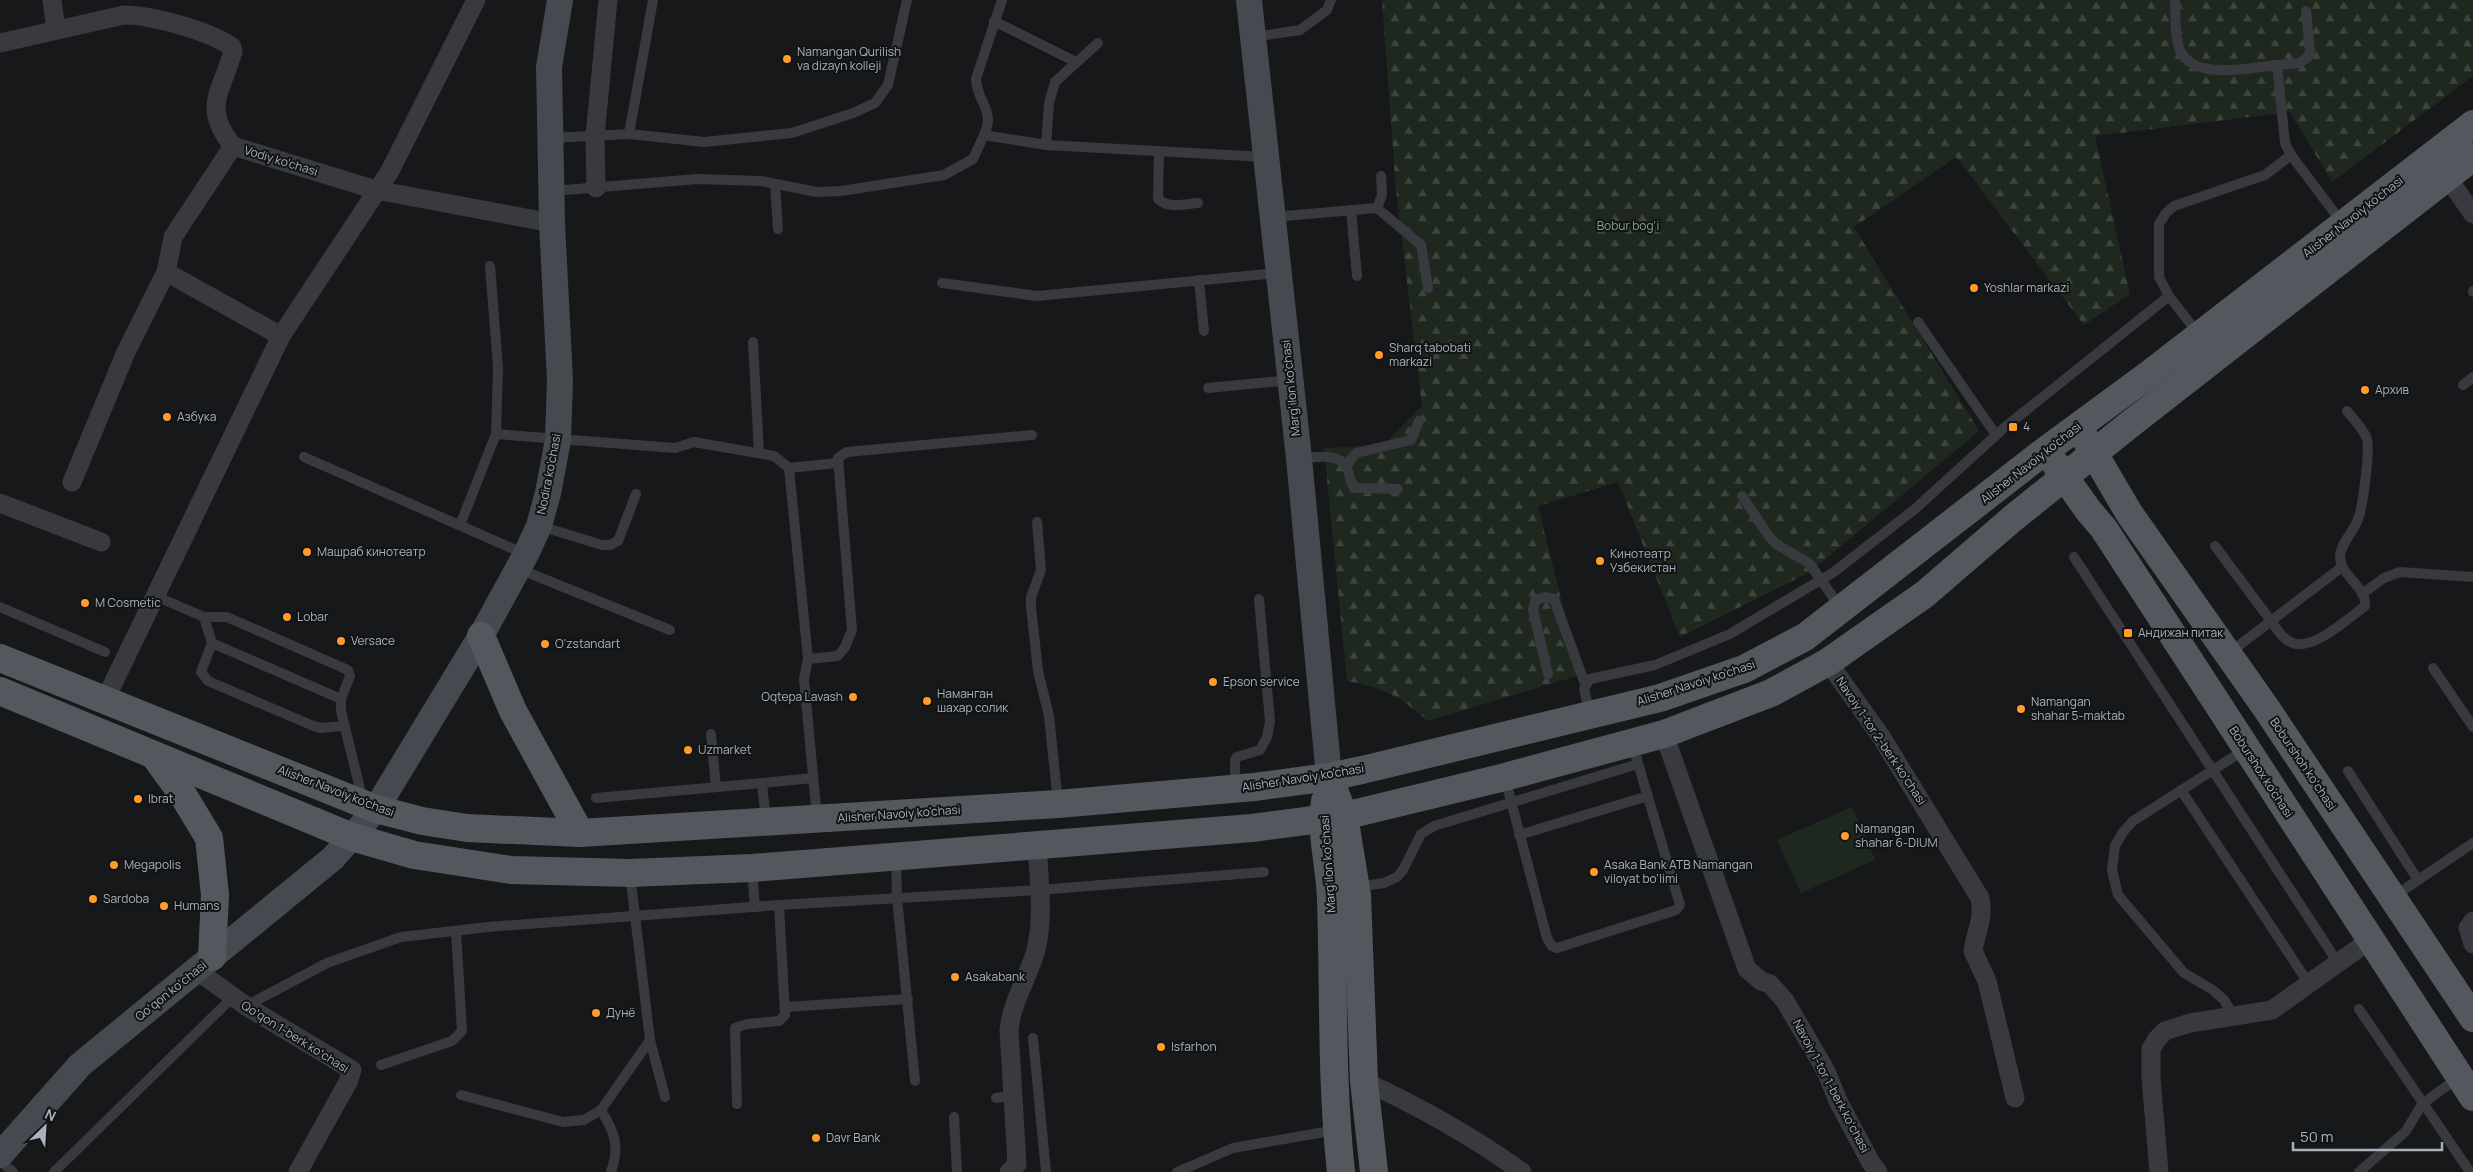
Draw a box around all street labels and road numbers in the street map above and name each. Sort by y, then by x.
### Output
street label: Vodiy ko'chasi [242,141,320,180]
street label: Alisher Navoiy ko'chasi [2299,172,2407,261]
street label: Marg'ilon ko'chasi [1277,339,1304,437]
street label: Alisher Navoiy ko'chasi [1977,418,2085,507]
street label: Nodira ko'chasi [532,432,565,516]
street label: Alisher Navoiy ko'chasi [1635,655,1757,710]
street label: Navoiy 1-tor 2-berk koʻchasi [1832,673,1931,808]
street label: Boburshoh koʻchasi [2266,714,2341,813]
street label: Boburshox ko'chasi [2225,723,2297,821]
street label: Alisher Navoiy ko'chasi [1241,759,1365,796]
street label: Alisher Navoiy ko'chasi [276,760,397,821]
street label: Alisher Navoiy ko'chasi [837,801,961,826]
street label: Margʻilon koʻchasi [1316,815,1339,914]
street label: Qoʻqon koʻchasi [131,957,210,1025]
street label: Qoʻqon 1-berk koʻchasi [238,997,352,1077]
street label: Navoiy 1-tor 1-berk koʻchasi [1789,1016,1874,1155]

